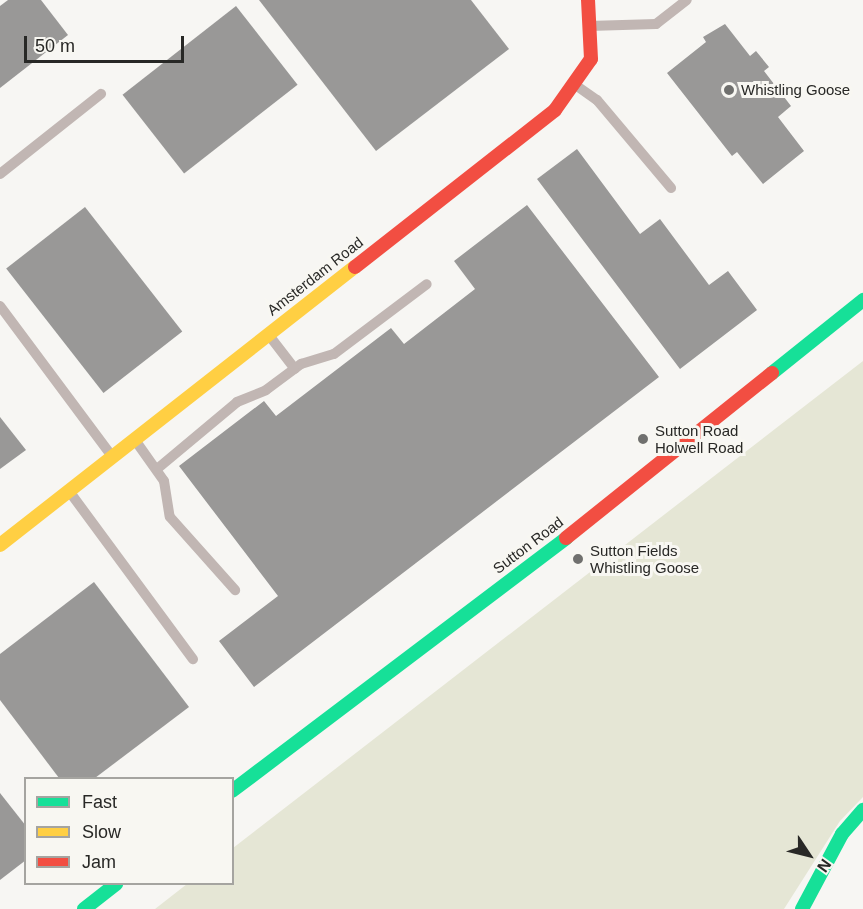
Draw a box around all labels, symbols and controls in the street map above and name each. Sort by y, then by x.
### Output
scale bar [27,24,188,62]
text: 50 m [35,36,75,56]
place label: Whistling Goose [741,81,850,99]
marker: Whistling Goose [722,83,736,97]
street label: Amsterdam Road [263,233,367,319]
place label: Sutton Road Holwell Road [655,421,743,456]
marker: Sutton Road Holwell Road [636,432,650,446]
street label: Sutton Road [489,513,567,577]
place label: Sutton Fields Whistling Goose [590,541,699,576]
marker: Sutton Fields Whistling Goose [571,552,585,566]
legend [24,777,234,885]
text: Fast [82,792,117,812]
text: Slow [82,822,121,842]
north arrow [779,825,839,885]
text: Jam [82,852,116,872]
text: N [814,856,834,875]

